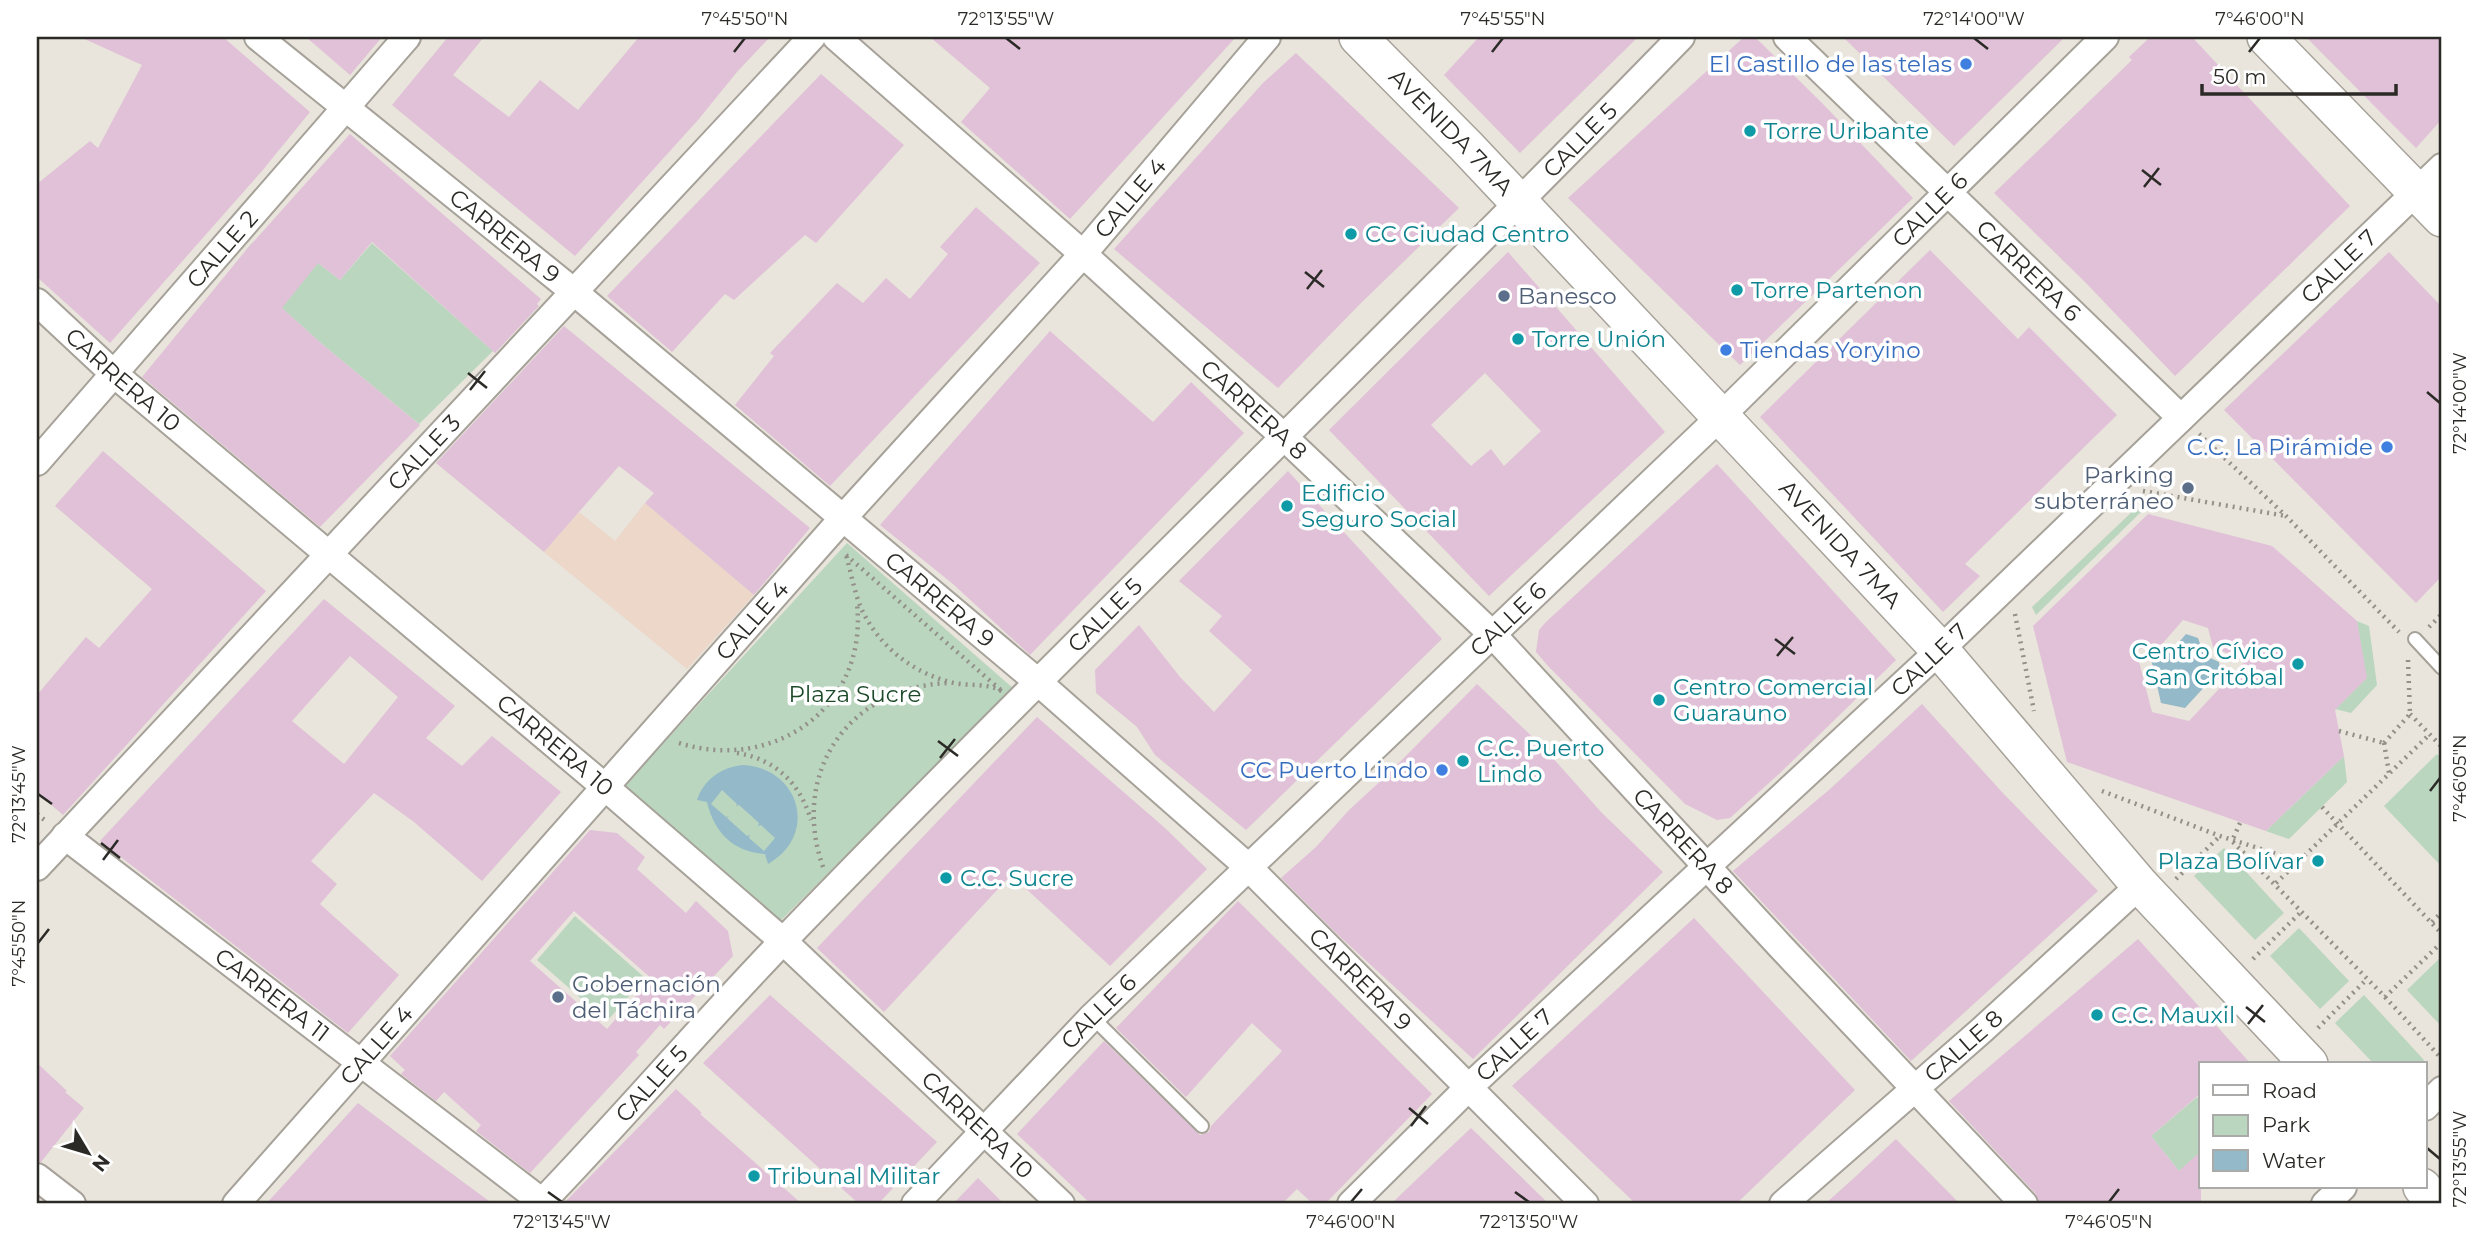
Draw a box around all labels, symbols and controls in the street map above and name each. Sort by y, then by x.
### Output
text: 7°45'50"N [702,8,788,30]
text: 72°13'55"W [958,8,1054,30]
text: 7°45'55"N [1461,8,1545,30]
text: 72°14'00"W [1923,8,2025,30]
text: 7°46'00"N [2215,8,2305,30]
place label: El Castillo de las telas [1709,50,1952,78]
scale bar [2202,52,2397,96]
marker: El Castillo de las telas [1958,56,1974,72]
street label: AVENIDA 7MA [1383,63,1519,201]
text: 50 m [2213,64,2267,89]
street label: CALLE 5 [1537,97,1623,183]
place label: Torre Uribante [1764,117,1929,145]
marker: Torre Uribante [1742,123,1758,139]
street label: CALLE 4 [1089,152,1172,244]
street label: CALLE 6 [1886,166,1974,253]
street label: CARRERA 9 [444,183,566,289]
street label: CALLE 2 [181,205,264,294]
street label: CARRERA 6 [1971,214,2087,327]
place label: CC Ciudad Centro [1365,220,1569,248]
street label: CALLE 7 [2295,224,2382,309]
marker: CC Ciudad Centro [1343,226,1359,242]
place label: Torre Partenon [1751,276,1923,304]
place label: Banesco [1518,282,1617,310]
marker: Torre Partenon [1729,282,1745,298]
marker: Banesco [1496,288,1512,304]
street label: CARRERA 10 [60,322,186,438]
place label: Torre Unión [1532,325,1666,353]
marker: Torre Unión [1510,331,1526,347]
place label: Tiendas Yoryino [1740,336,1921,364]
marker: Tiendas Yoryino [1718,342,1734,358]
text: 72°14'00"W [2449,352,2471,454]
street label: CARRERA 8 [1195,354,1313,466]
street label: CALLE 3 [382,409,466,496]
place label: C.C. La Pirámide [2187,433,2373,461]
marker: C.C. La Pirámide [2379,439,2395,455]
place label: Parking subterráneo [2034,461,2174,515]
street label: AVENIDA 7MA [1773,474,1908,614]
place label: Edificio Seguro Social [1301,479,1457,533]
marker: Parking subterráneo [2180,480,2196,496]
marker: Edificio Seguro Social [1279,498,1295,514]
street label: CARRERA 9 [879,546,1000,653]
street label: CALLE 5 [1062,572,1148,658]
street label: CALLE 4 [710,575,795,666]
street label: CALLE 6 [1464,576,1552,662]
street label: CALLE 7 [1885,617,1973,702]
place label: Centro Cívico San Critóbal [2132,637,2284,691]
marker: Centro Cívico San Critóbal [2290,656,2306,672]
place label: Centro Comercial Guarauno [1673,673,1873,727]
park label: Plaza Sucre [789,680,922,708]
street label: CARRERA 10 [491,688,619,802]
marker: Centro Comercial Guarauno [1651,692,1667,708]
place label: C.C. Puerto Lindo [1477,734,1604,788]
text: 7°46'05"N [2449,734,2471,822]
text: 72°13'45"W [8,745,30,843]
marker: C.C. Puerto Lindo [1455,753,1471,769]
place label: CC Puerto Lindo [1240,756,1428,784]
marker: CC Puerto Lindo [1434,762,1450,778]
street label: CARRERA 8 [1627,782,1739,900]
place label: Plaza Bolívar [2157,847,2304,875]
marker: Plaza Bolívar [2310,853,2326,869]
place label: C.C. Sucre [960,864,1074,892]
marker: C.C. Sucre [938,870,954,886]
text: 7°45'50"N [8,900,30,986]
street label: CARRERA 9 [1303,922,1418,1037]
street label: CARRERA 11 [209,942,335,1048]
street label: CALLE 6 [1055,968,1142,1055]
place label: Gobernación del Táchira [572,970,721,1024]
marker: Gobernación del Táchira [550,989,566,1005]
street label: CALLE 4 [334,1000,419,1091]
place label: C.C. Mauxil [2111,1001,2235,1029]
street label: CALLE 7 [1470,1003,1558,1087]
street label: CALLE 8 [1918,1004,2009,1088]
marker: C.C. Mauxil [2089,1007,2105,1023]
street label: CALLE 5 [609,1039,693,1128]
legend [2199,1062,2426,1188]
street label: CARRERA 10 [916,1065,1039,1184]
text: Road [2262,1078,2317,1103]
text: 72°13'55"W [2449,1111,2471,1207]
text: Park [2262,1112,2310,1137]
north arrow [52,1118,122,1188]
text: Water [2262,1148,2326,1173]
text: N [87,1150,115,1176]
place label: Tribunal Militar [768,1162,941,1190]
marker: Tribunal Militar [746,1168,762,1184]
text: 72°13'45"W [513,1211,611,1233]
text: 7°46'00"N [1306,1211,1396,1233]
text: 72°13'50"W [1480,1211,1578,1233]
text: 7°46'05"N [2065,1211,2153,1233]

